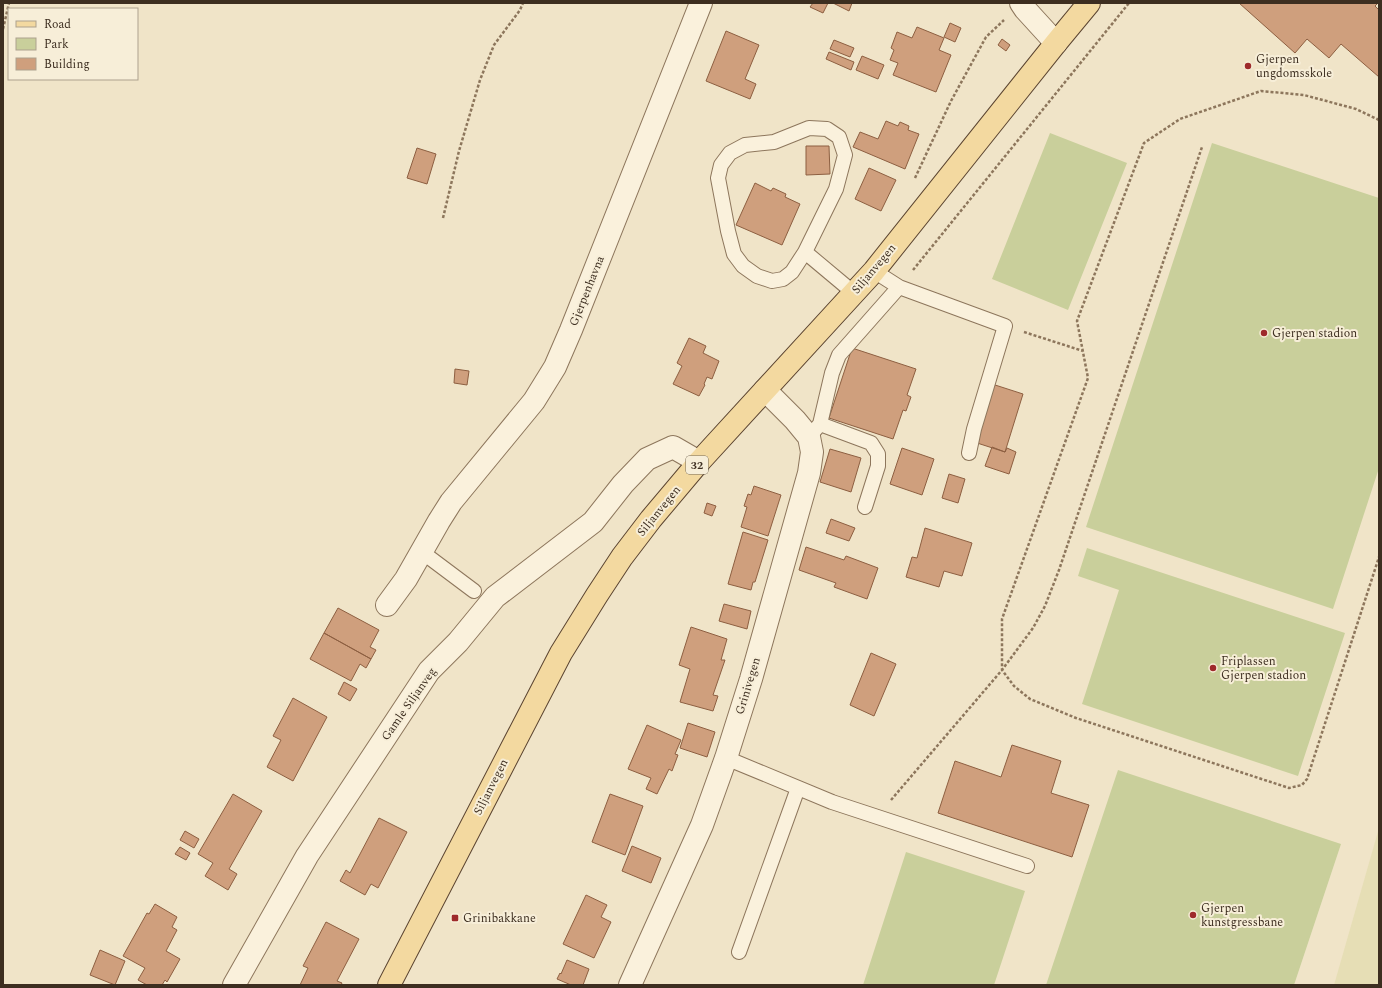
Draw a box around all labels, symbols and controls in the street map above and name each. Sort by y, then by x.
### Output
legend [8,8,138,80]
text: Road [44,15,71,34]
text: Park [44,35,69,54]
place label: Gjerpen ungdomsskole [1256,50,1332,83]
text: Building [44,55,90,74]
marker: Gjerpen ungdomsskole [1243,61,1253,71]
street label: Siljanvegen [847,240,901,298]
street label: Gjerpenhavna [564,253,610,329]
place label: Gjerpen stadion [1272,324,1357,343]
marker: Gjerpen stadion [1259,328,1269,338]
road number: 32 [686,456,708,474]
street label: Siljanvegen [632,481,686,541]
place label: Friplassen Gjerpen stadion [1221,652,1306,685]
street label: Grinivegen [730,655,766,717]
street label: Gamle Siljanveg [377,663,441,745]
marker: Friplassen Gjerpen stadion [1208,663,1218,673]
street label: Siljanvegen [469,756,513,818]
place label: Gjerpen kunstgressbane [1201,899,1283,932]
place label: Grinibakkane [463,909,536,928]
marker: Gjerpen kunstgressbane [1188,910,1198,920]
marker: Grinibakkane [450,913,460,923]

